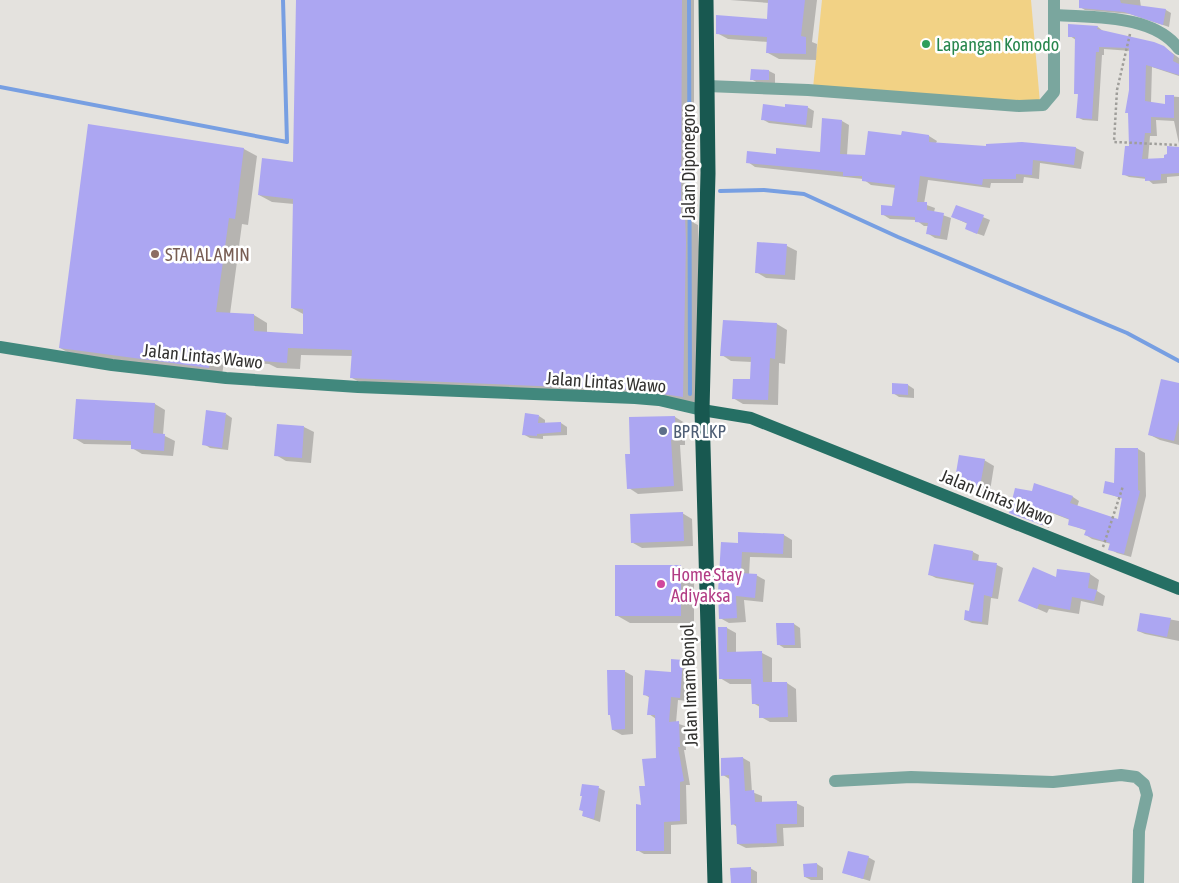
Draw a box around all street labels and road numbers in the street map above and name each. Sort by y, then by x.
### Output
street label: Jalan Diponegoro [678,104,699,220]
street label: Jalan Lintas Wawo [142,339,264,373]
street label: Jalan Lintas Wawo [545,367,667,397]
street label: Jalan Lintas Wawo [937,465,1057,529]
street label: Jalan Imam Bonjol [676,623,702,747]

